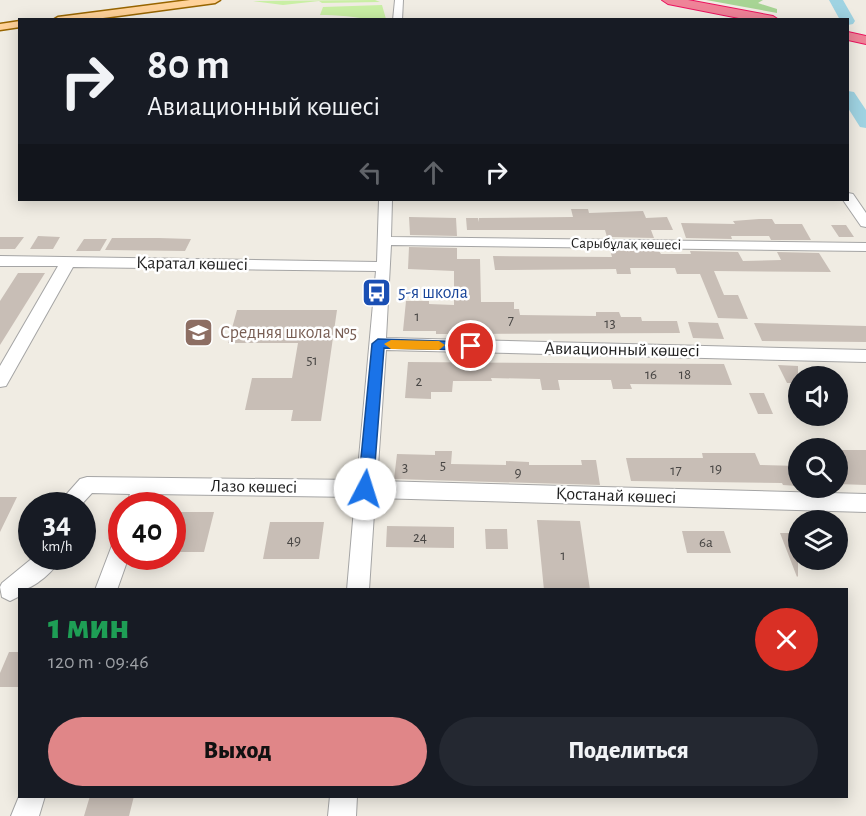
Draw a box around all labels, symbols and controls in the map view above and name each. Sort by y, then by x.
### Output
icon: right [48,42,126,120]
text: 80 m [147,44,230,86]
text: Авиационный көшесі [147,93,380,120]
icon: left [354,156,387,189]
icon: ahead [417,156,450,189]
icon: right [480,156,513,189]
street label: Сарыбұлақ көшесі [571,236,681,252]
street label: Қаратал көшесі [136,254,248,274]
bus stop icon: 5-я школа [361,277,393,309]
place label: 5-я школа [398,284,468,302]
house number: 1 [414,309,420,324]
house number: 7 [508,313,514,328]
house number: 13 [604,316,616,331]
school or university icon: Средняя школа №5 [183,317,215,349]
pin [445,320,496,371]
place label: Средняя школа №5 [220,324,357,342]
icon: arrive [454,329,487,362]
street label: Авиационный көшесі [544,340,700,360]
house number: 51 [306,353,318,368]
map controls [788,366,848,570]
button: sound [788,366,848,426]
house number: 16 [645,367,657,382]
house number: 18 [679,367,691,382]
house number: 2 [416,374,423,389]
button: search [788,438,848,498]
position arrow [333,457,397,521]
house number: 5 [440,458,446,473]
house number: 3 [402,460,408,475]
house number: 19 [710,461,722,476]
house number: 17 [670,463,682,478]
house number: 9 [514,465,522,480]
street label: Лазо көшесі [211,477,297,497]
street label: Қостанай көшесі [555,485,677,507]
speed limit sign: 40 [108,492,186,570]
text: 34 [43,509,71,539]
button: layers [788,510,848,570]
house number: 24 [413,530,427,545]
house number: 49 [287,533,301,548]
house number: 6а [699,535,713,550]
text: km/h [42,539,72,554]
house number: 1 [560,548,566,563]
button: close [755,608,818,671]
text: 1 мин [48,609,130,645]
text: 120 m · 09:46 [48,652,149,672]
button: Выход [48,717,427,786]
button: Поделиться [439,717,818,786]

